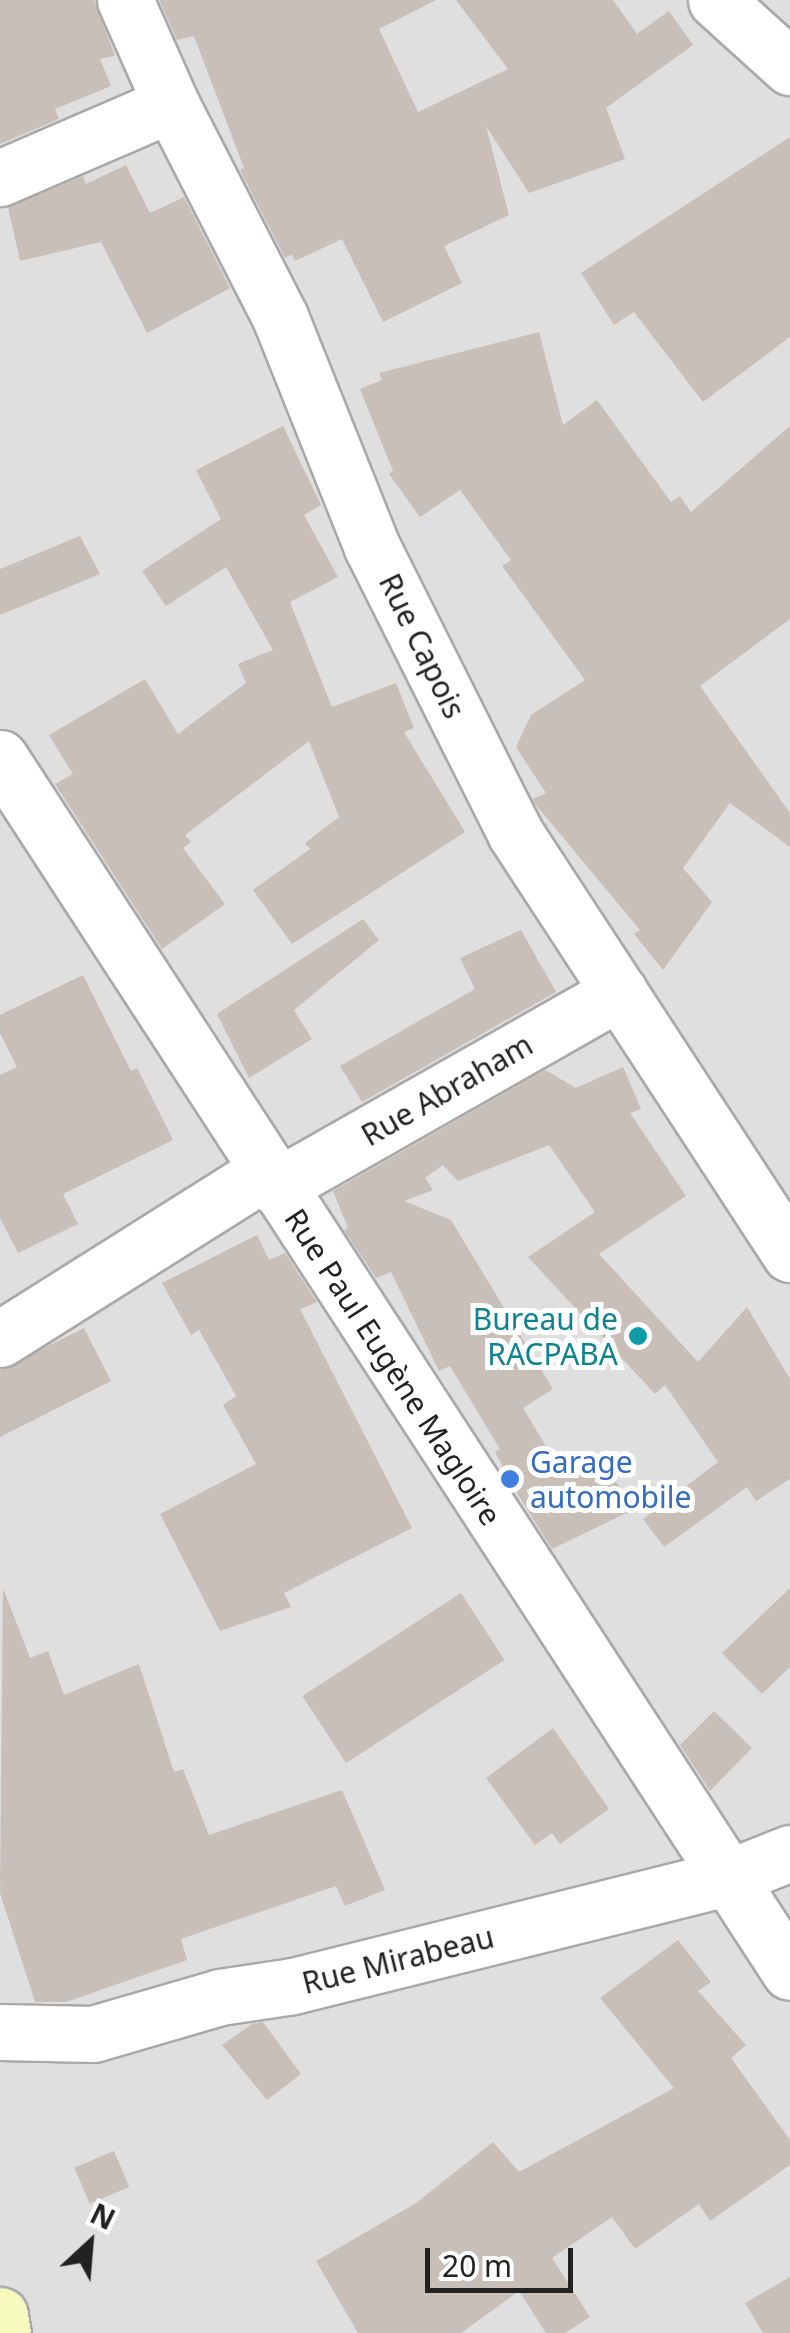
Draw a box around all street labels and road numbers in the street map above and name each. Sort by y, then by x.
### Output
street label: Rue Capois [372,568,472,724]
street label: Rue Abraham [355,1027,539,1153]
street label: Rue Paul Eugène Magloire [277,1202,509,1532]
street label: Rue Mirabeau [298,1919,498,2001]

